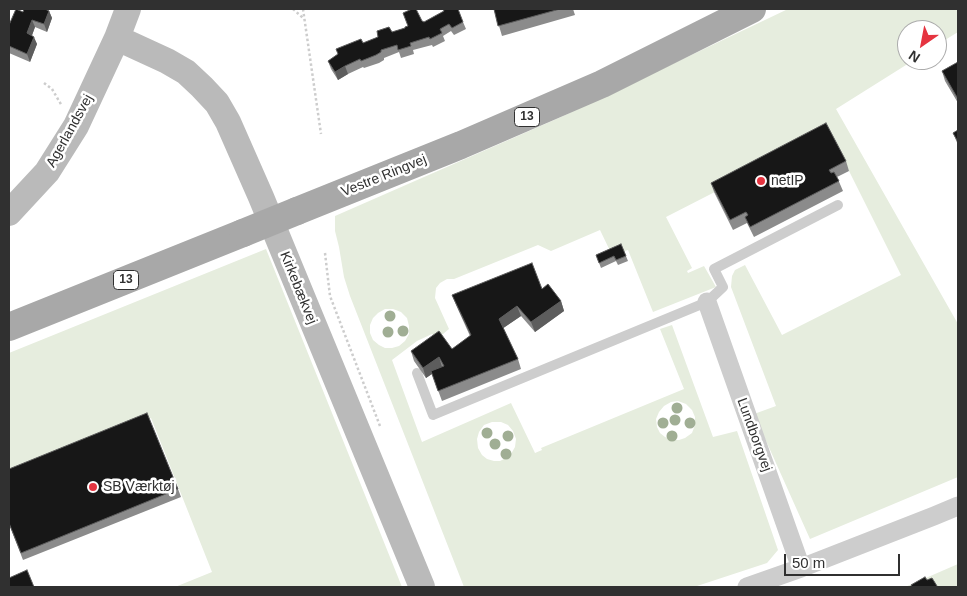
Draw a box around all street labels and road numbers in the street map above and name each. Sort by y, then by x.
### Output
street label: Agerlandsvej [43,92,97,170]
road number: 13 [514,108,540,126]
street label: Vestre Ringvej [339,151,429,201]
street label: Kirkebækvej [276,249,320,327]
road number: 13 [114,270,138,290]
street label: Lundborgvej [733,396,775,474]

